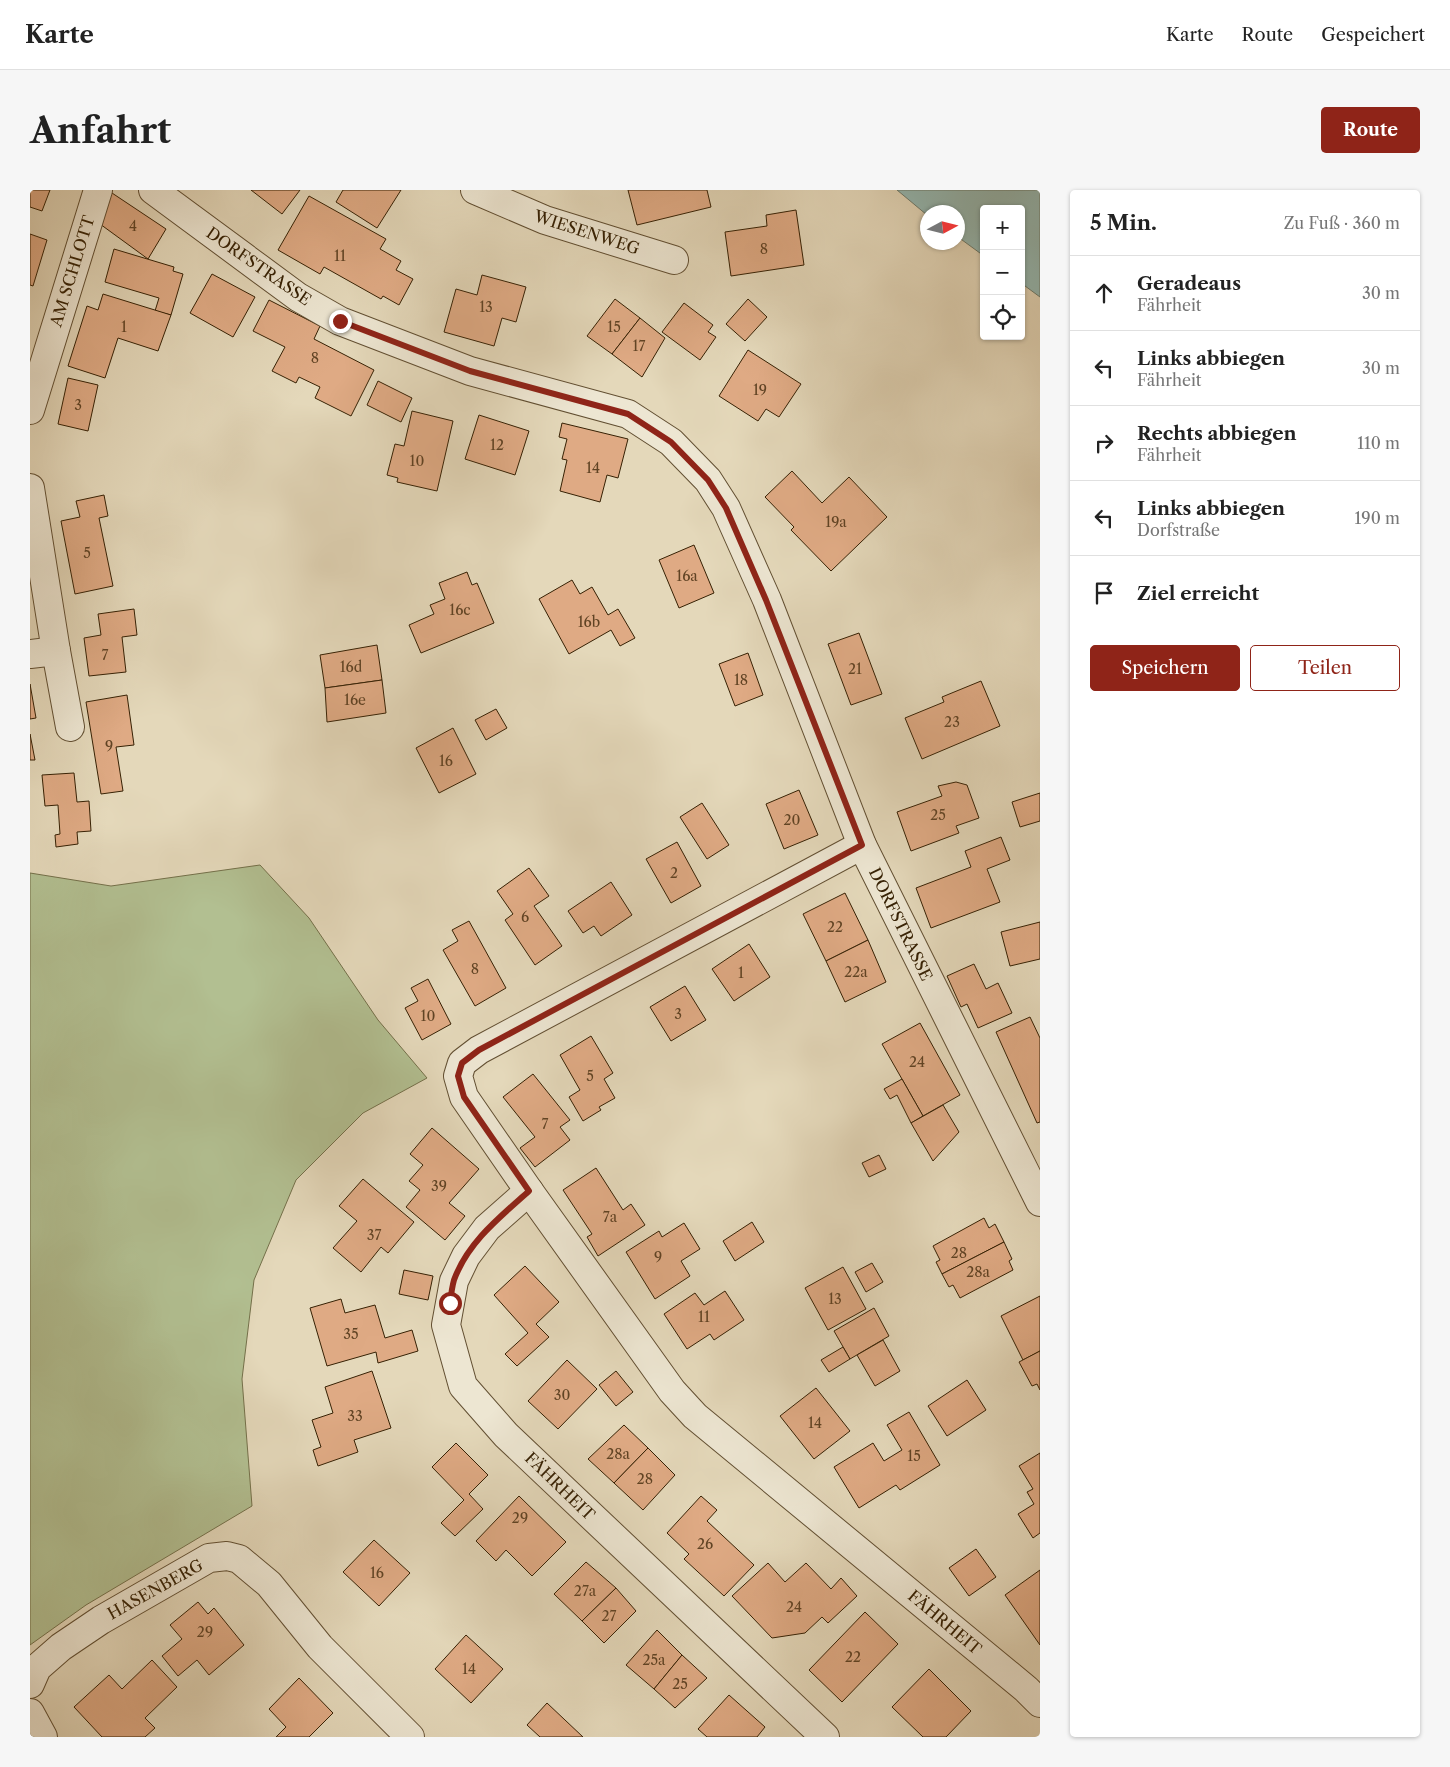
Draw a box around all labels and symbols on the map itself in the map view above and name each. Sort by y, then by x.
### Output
street label: WIESENWEG [531,205,642,259]
north arrow [920,205,965,250]
street label: AM SCHLOTT [45,213,98,330]
house number: 4 [129,217,137,235]
street label: DORFSTRASSE [203,222,315,310]
house number: 8 [760,240,768,258]
house number: 11 [334,247,346,265]
house number: 13 [479,298,493,316]
route end [329,310,352,333]
house number: 1 [121,318,127,336]
house number: 15 [607,318,621,336]
house number: 17 [633,337,645,355]
house number: 8 [311,349,319,367]
house number: 19 [753,381,767,399]
house number: 3 [74,396,82,414]
house number: 12 [490,436,504,454]
house number: 10 [410,452,424,470]
house number: 14 [586,459,600,477]
house number: 19a [825,513,847,531]
house number: 5 [83,544,91,562]
house number: 16a [676,567,698,585]
house number: 16c [449,601,471,619]
house number: 16b [578,613,600,631]
house number: 7 [102,646,109,664]
house number: 16d [340,658,363,676]
house number: 21 [848,660,862,678]
house number: 18 [734,671,748,689]
house number: 16e [344,691,366,709]
house number: 23 [944,713,960,731]
house number: 9 [105,737,113,755]
house number: 16 [439,752,453,770]
house number: 25 [930,806,946,824]
house number: 20 [784,811,801,829]
house number: 2 [670,864,678,882]
street label: DORFSTRASSE [865,864,937,984]
house number: 6 [521,908,529,926]
house number: 22 [827,918,843,936]
house number: 8 [471,960,479,978]
house number: 22a [844,963,868,981]
house number: 1 [738,964,744,982]
house number: 3 [674,1005,682,1023]
house number: 10 [421,1007,435,1025]
house number: 24 [909,1053,925,1071]
house number: 5 [586,1067,594,1085]
house number: 7 [542,1115,549,1133]
house number: 39 [431,1177,447,1195]
house number: 7a [603,1208,618,1226]
house number: 37 [367,1226,381,1244]
house number: 28 [951,1244,967,1262]
house number: 9 [654,1248,662,1266]
house number: 28a [966,1263,990,1281]
house number: 13 [828,1290,842,1308]
route start [439,1292,462,1315]
house number: 11 [698,1308,710,1326]
house number: 35 [343,1325,359,1343]
house number: 30 [554,1386,570,1404]
house number: 33 [347,1407,363,1425]
house number: 14 [808,1414,822,1432]
house number: 28a [606,1445,630,1463]
house number: 15 [907,1447,921,1465]
street label: FÄHRHEIT [521,1448,599,1524]
house number: 28 [637,1470,653,1488]
house number: 29 [512,1509,528,1527]
house number: 26 [697,1535,713,1553]
street label: HASENBERG [104,1555,206,1623]
house number: 16 [370,1564,384,1582]
house number: 27a [574,1582,597,1600]
street label: FÄHRHEIT [904,1586,986,1658]
house number: 24 [786,1598,802,1616]
house number: 27 [602,1607,617,1625]
house number: 29 [197,1623,213,1641]
house number: 22 [845,1648,861,1666]
house number: 25a [642,1651,666,1669]
house number: 14 [462,1660,476,1678]
house number: 25 [672,1675,688,1693]

